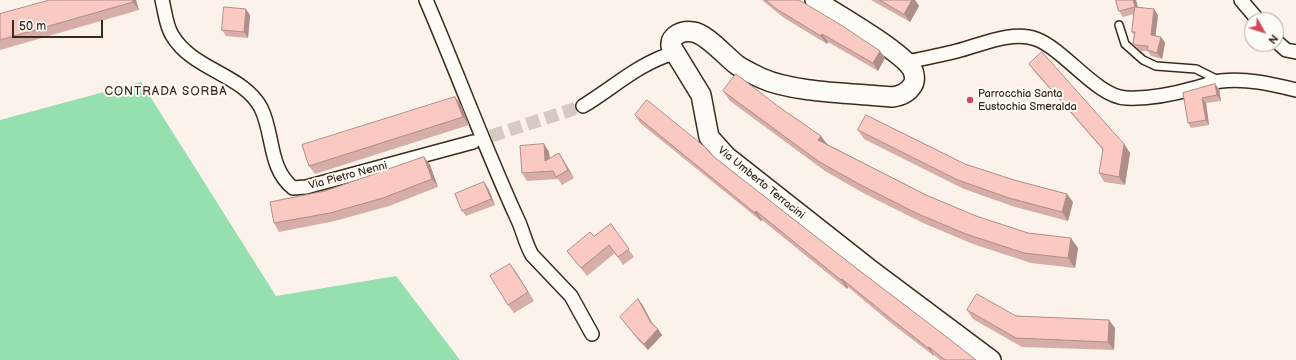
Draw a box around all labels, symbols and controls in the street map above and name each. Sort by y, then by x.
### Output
scale bar [14,12,105,38]
north arrow [1244,12,1284,52]
text: 50 m [19,19,46,34]
text: N [1265,32,1281,47]
district label: CONTRADA SORBA [104,85,228,99]
place label: Parrocchia Santa Eustochia Smeralda [978,87,1077,113]
marker: Parrocchia Santa Eustochia Smeralda [965,95,975,105]
street label: Via Umberto Terracini [715,144,807,222]
street label: Via Pietro Nenni [307,159,389,193]

